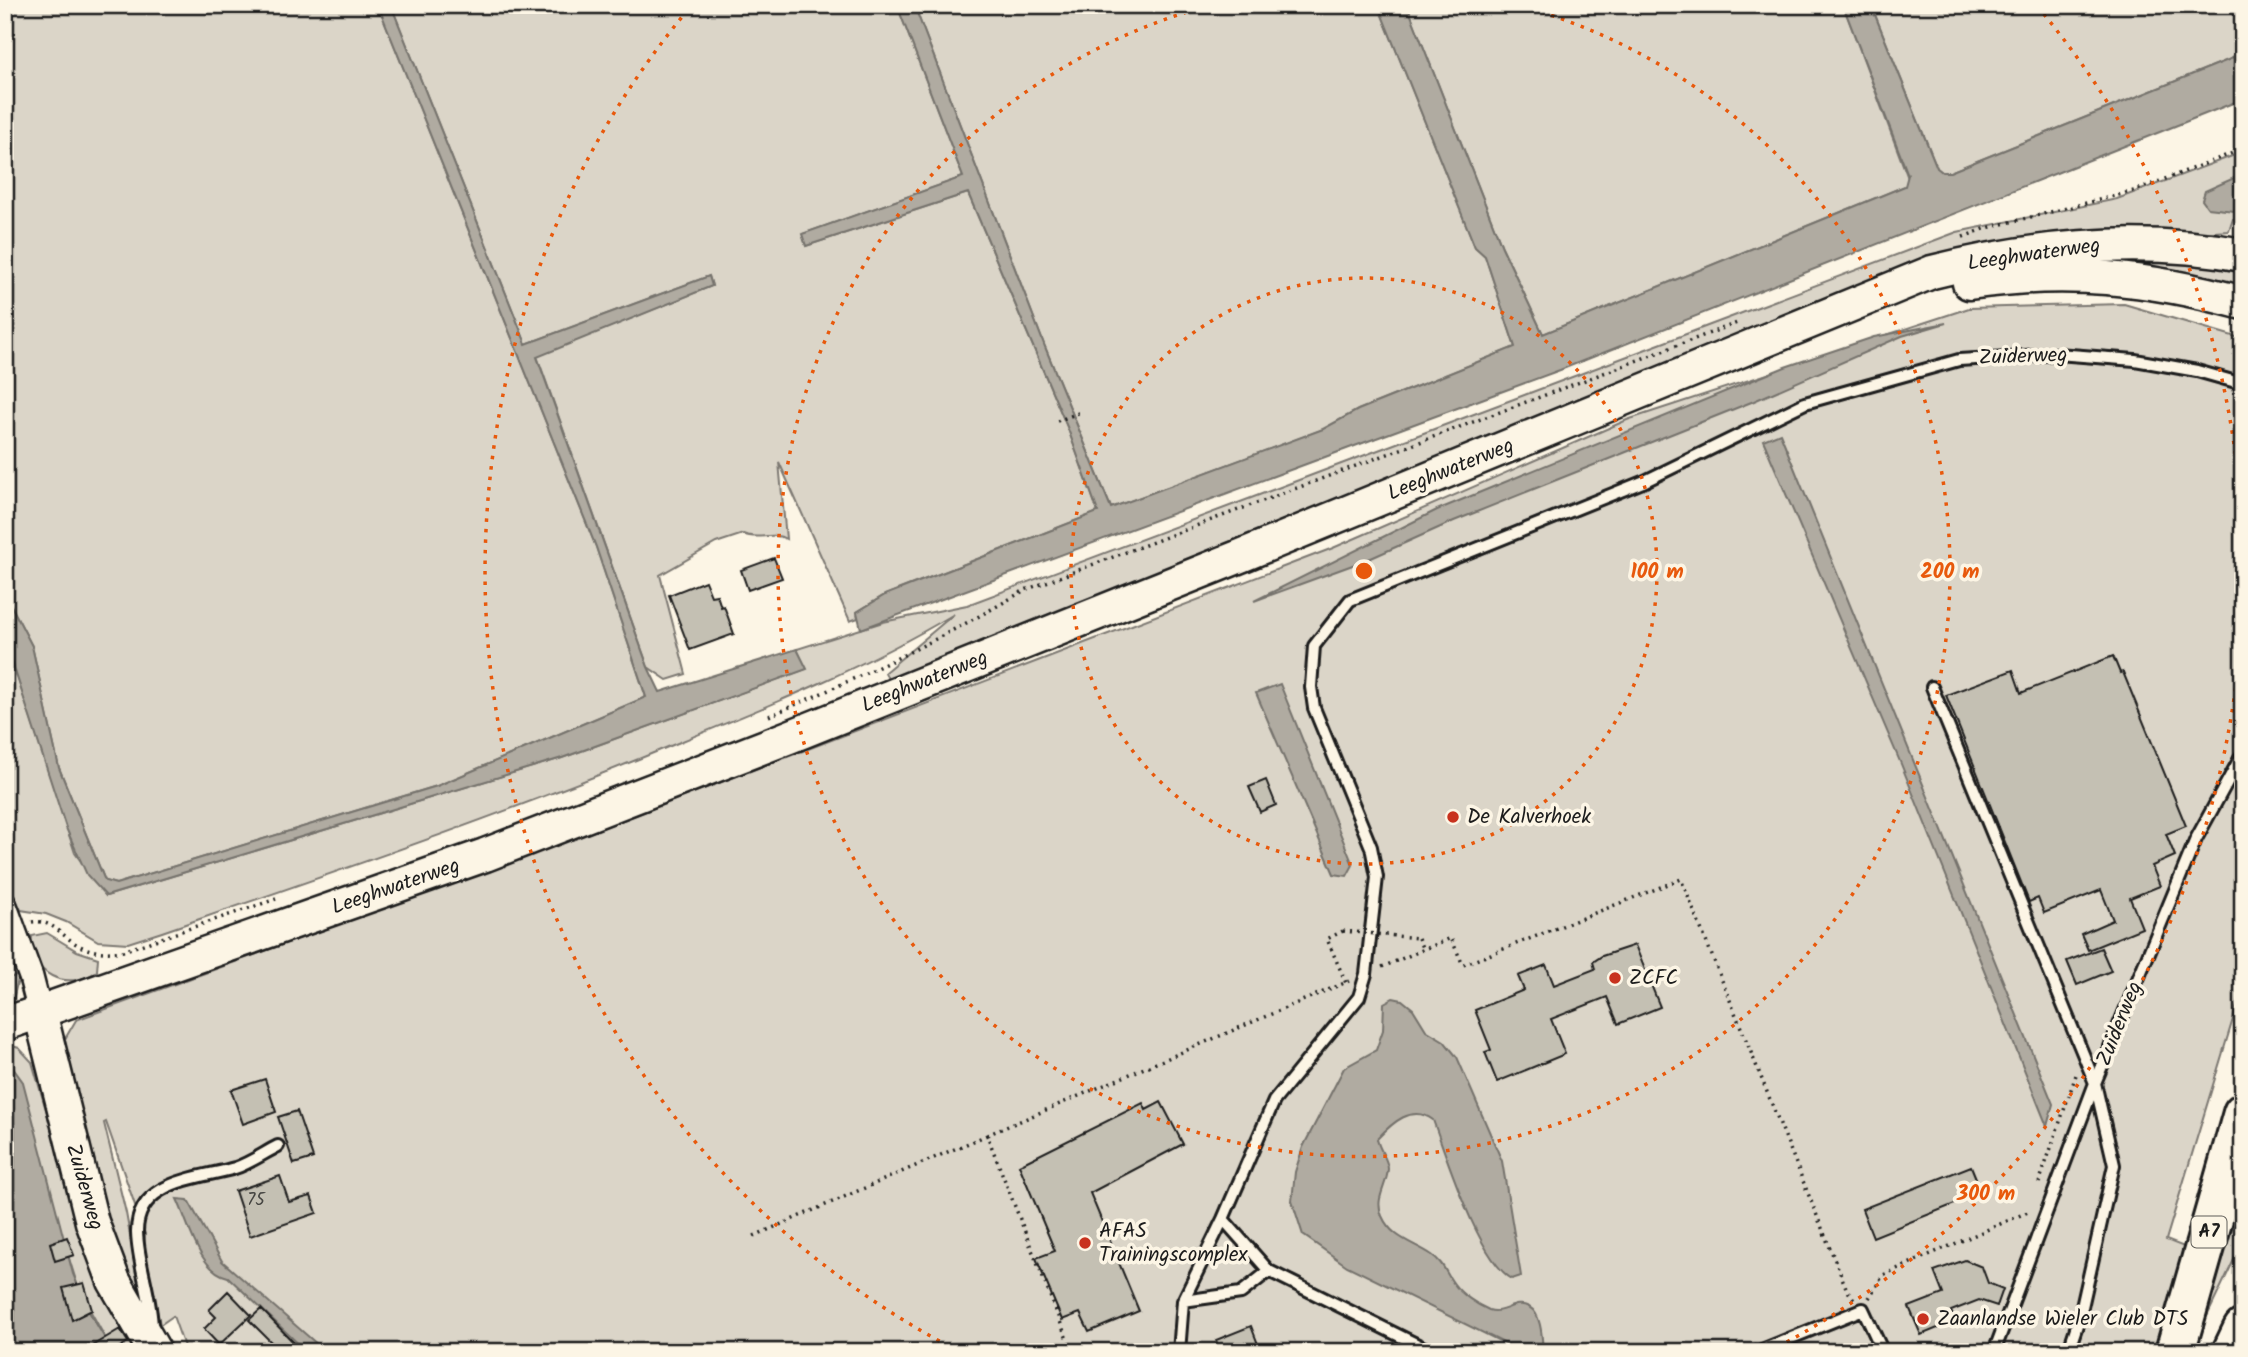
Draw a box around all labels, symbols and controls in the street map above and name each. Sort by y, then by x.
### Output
street label: Leeghwaterweg [1966,229,2102,281]
street label: Zuiderweg [1978,339,2068,375]
street label: Leeghwaterweg [1383,430,1519,510]
text: 100 m [1630,556,1684,589]
text: 200 m [1920,556,1980,589]
centre of rings [1352,559,1376,583]
street label: Leeghwaterweg [857,642,993,722]
place label: De Kalverhoek [1467,801,1591,834]
marker: De Kalverhoek [1445,809,1461,825]
street label: Leeghwaterweg [327,850,465,924]
place label: ZCFC [1629,962,1678,995]
marker: ZCFC [1607,970,1623,986]
street label: Zuiderweg [2088,977,2152,1071]
street label: Zuiderweg [56,1140,112,1234]
text: 300 m [1956,1178,2015,1211]
house number: 75 [247,1186,266,1215]
place label: AFAS Trainingscomplex [1099,1215,1249,1272]
road number: A7 [2192,1216,2226,1248]
marker: AFAS Trainingscomplex [1077,1235,1093,1251]
place label: Zaanlandse Wieler Club DTS [1937,1303,2188,1336]
marker: Zaanlandse Wieler Club DTS [1915,1311,1931,1327]

